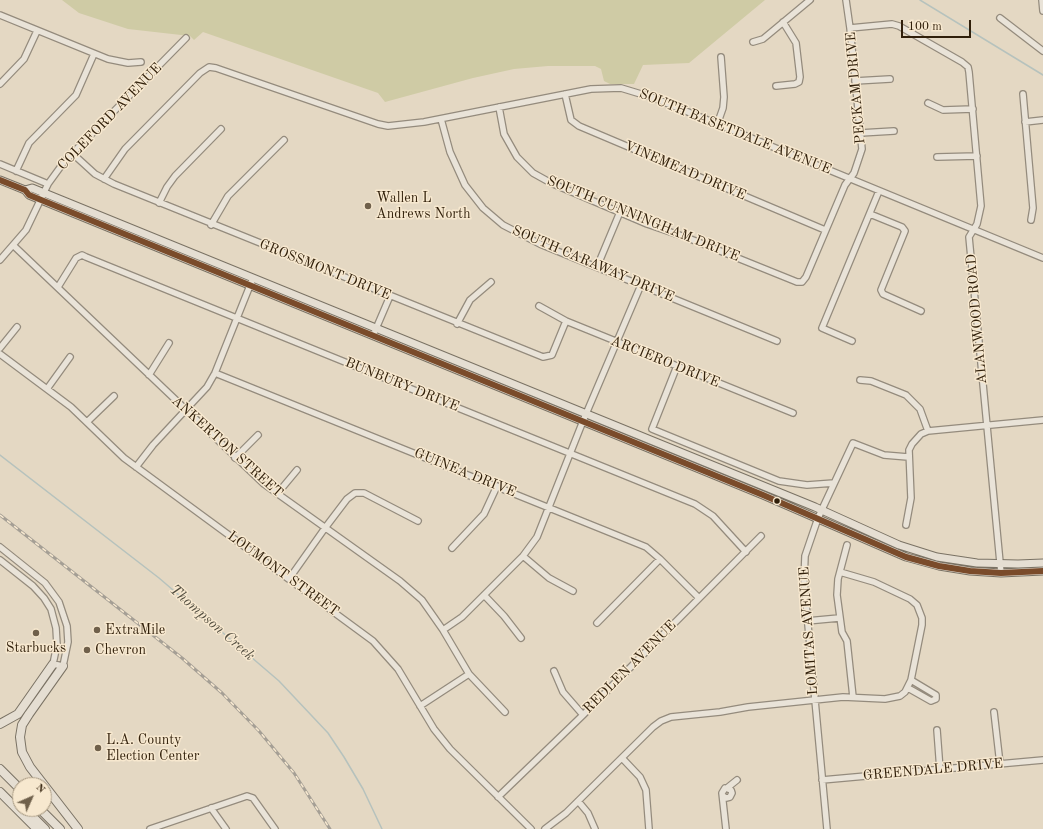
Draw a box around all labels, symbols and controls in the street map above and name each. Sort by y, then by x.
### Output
scale bar [903,12,973,38]
text: 100 m [908,21,942,33]
street label: PECKAM DRIVE [843,31,869,145]
street label: COLEFORD AVENUE [54,60,166,174]
street label: SOUTH BASETDALE AVENUE [636,86,834,178]
street label: VINEMEAD DRIVE [622,138,748,204]
street label: SOUTH CUNNINGHAM DRIVE [544,173,742,265]
place label: Wallen L Andrews North [376,190,471,222]
marker: Wallen L Andrews North [363,201,373,211]
street label: SOUTH CARAWAY DRIVE [509,222,677,306]
street label: GROSSMONT DRIVE [257,236,393,304]
street label: ALANWOOD ROAD [963,253,991,385]
street label: ARCIERO DRIVE [608,332,722,392]
street label: BUNBURY DRIVE [342,354,462,416]
street label: ANKERTON STREET [168,392,286,502]
street label: GUINEA DRIVE [412,445,518,501]
unlabelled marker [772,496,782,506]
street label: LOUMONT STREET [224,528,342,620]
street label: LOMITAS AVENUE [796,566,822,696]
water label: Thompson Creek [166,581,258,665]
street label: REDLEN AVENUE [580,617,680,717]
place label: ExtraMile [105,622,165,638]
marker: ExtraMile [92,625,102,635]
marker: Starbucks [31,628,41,638]
place label: Starbucks [6,640,66,656]
place label: Chevron [95,642,146,658]
marker: Chevron [82,645,92,655]
place label: L.A. County Election Center [106,732,200,764]
marker: L.A. County Election Center [93,743,103,753]
street label: GREENDALE DRIVE [862,755,1004,785]
north arrow [12,777,52,817]
text: N [33,782,47,796]

